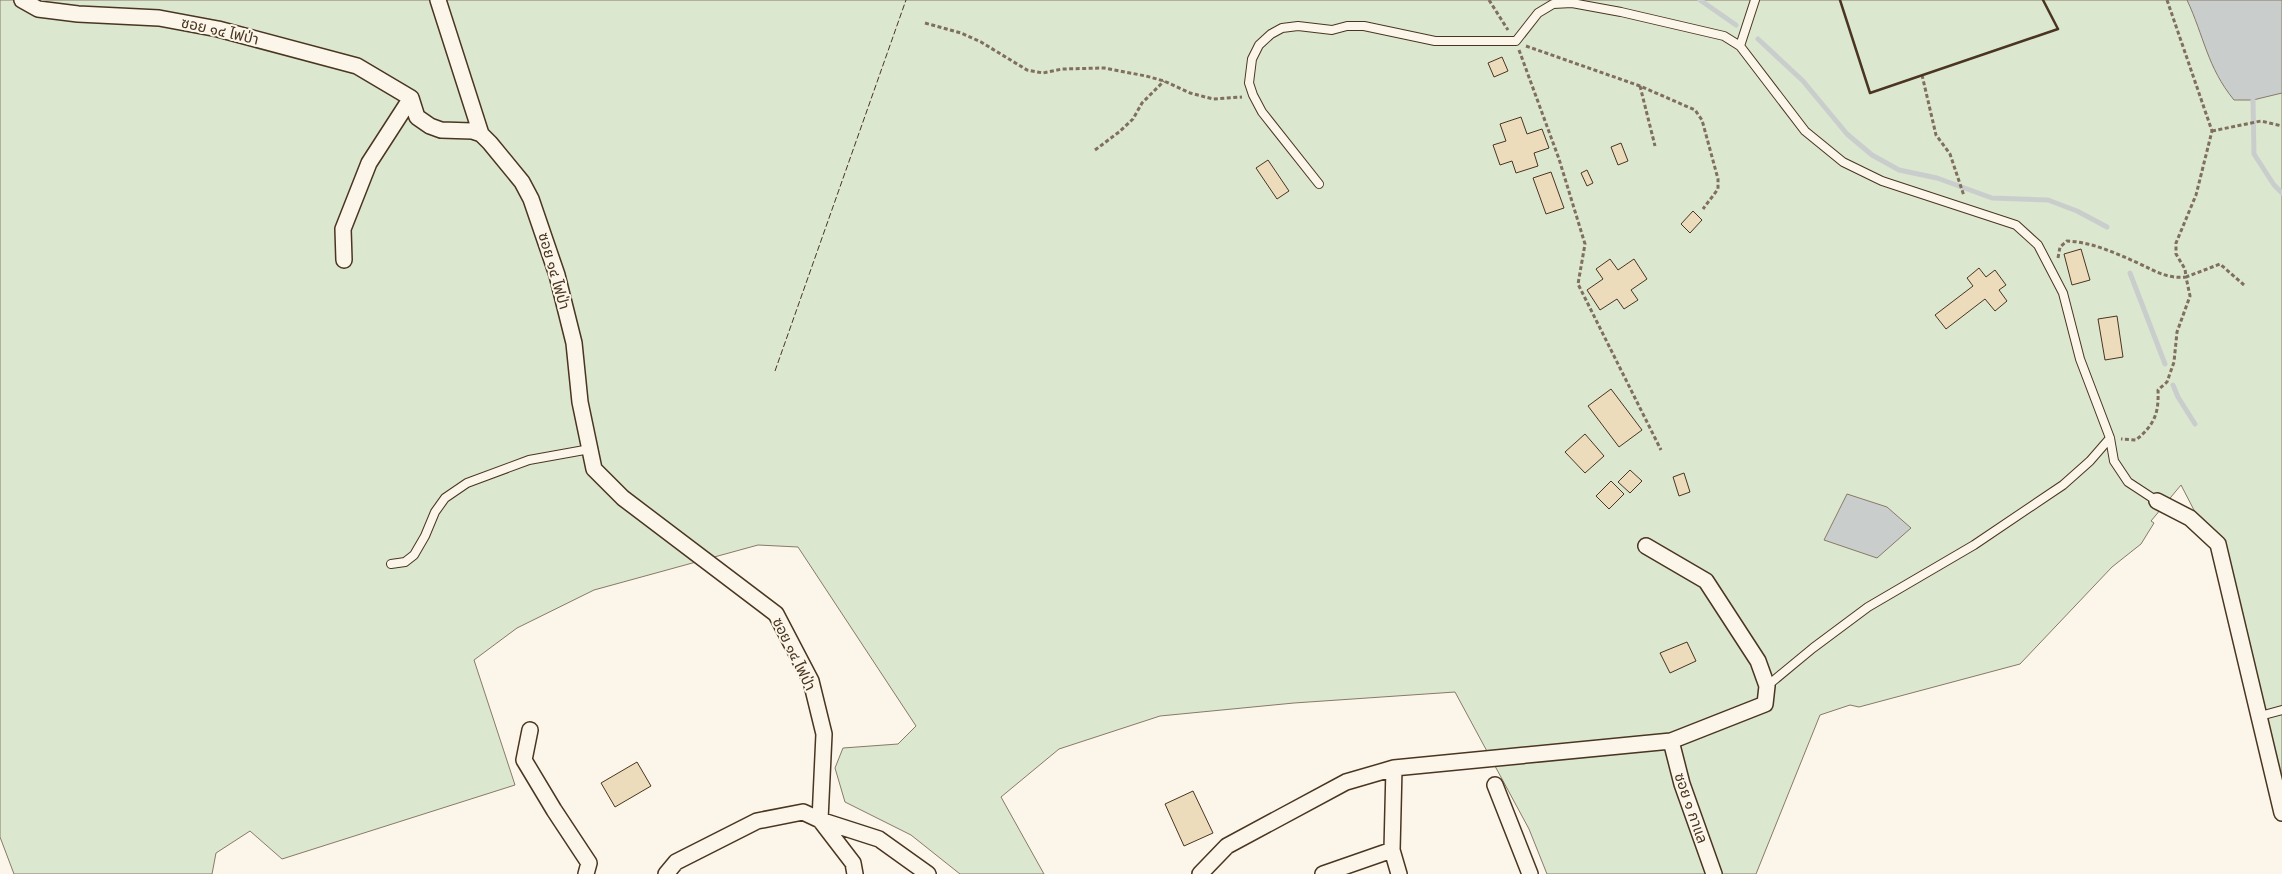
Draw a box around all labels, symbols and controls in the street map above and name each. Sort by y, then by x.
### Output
street label: ซอย ๑๔ ไฟป่า [179,13,261,49]
street label: ซอย ๑๔ ไฟป่า [534,230,574,312]
street label: ซอย ๑๔ ไฟป่า [769,614,819,694]
street label: ซอย ๑ กาแล [1671,770,1711,846]

